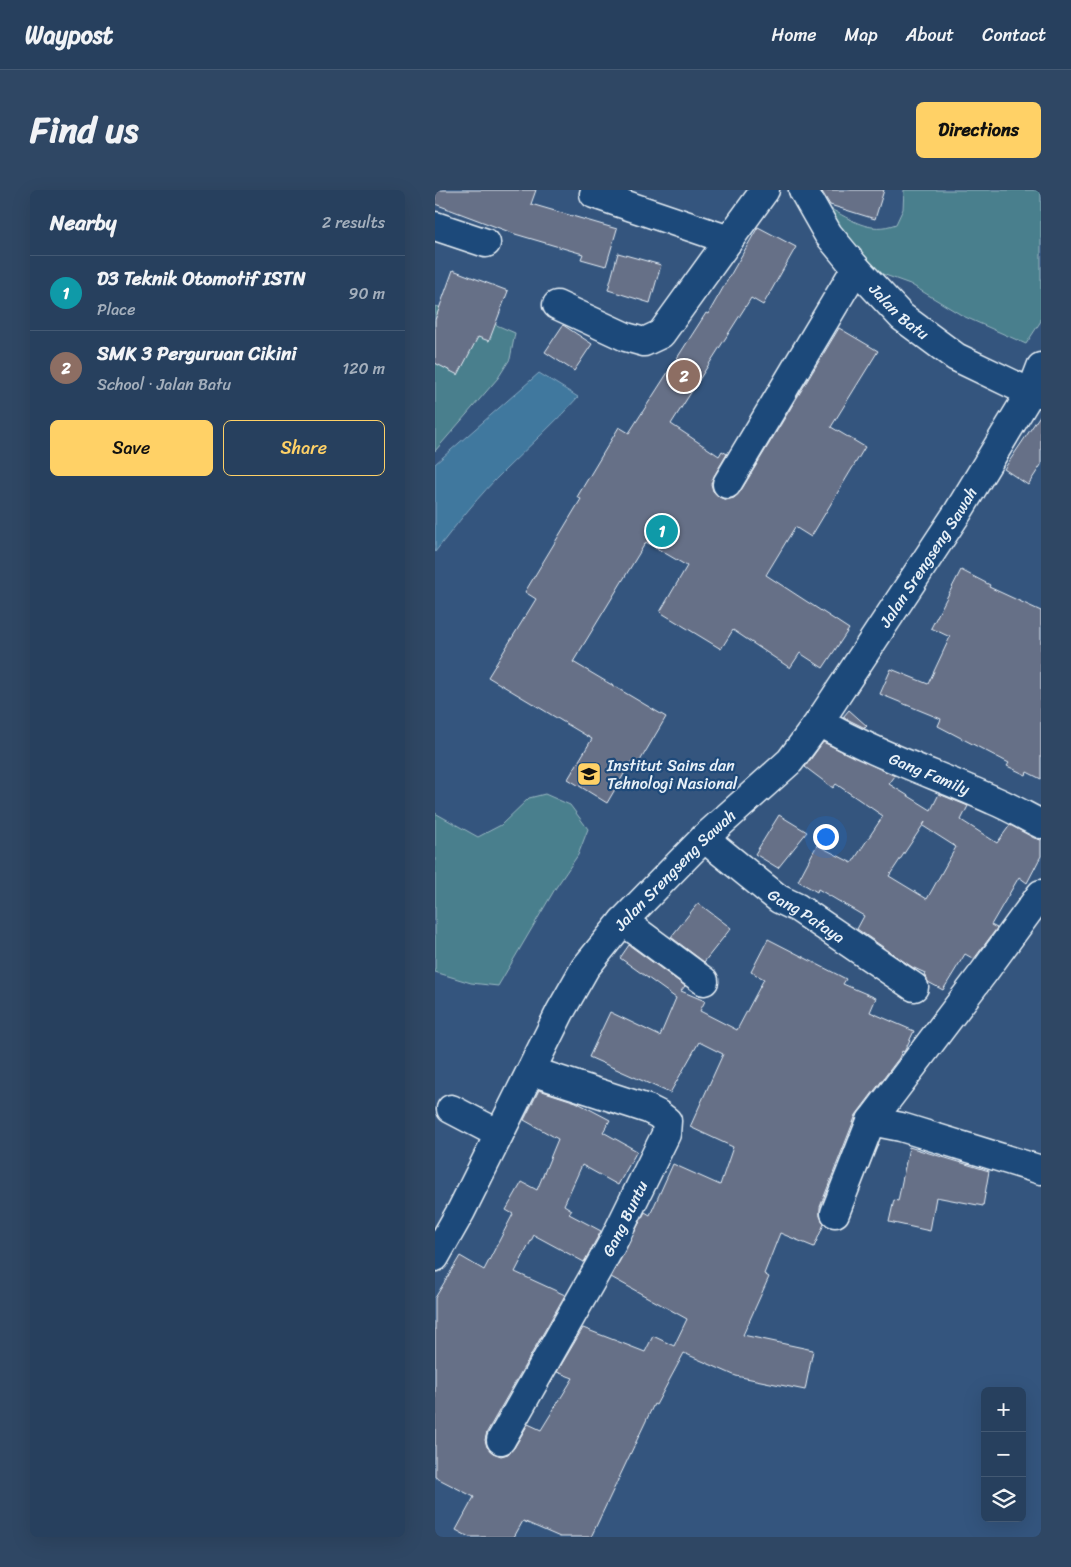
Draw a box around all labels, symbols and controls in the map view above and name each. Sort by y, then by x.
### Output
text: Waypost [25,14,113,56]
text: Home [772,19,817,51]
text: Map [845,19,878,51]
text: About [906,19,954,51]
text: Contact [982,19,1046,51]
text: Find us [30,99,138,161]
button: Directions [916,102,1041,158]
text: Nearby [50,204,116,242]
text: 2 results [322,208,385,237]
text: D3 Teknik Otomotif ISTN [97,262,306,295]
street label: Jalan Batu [861,275,936,348]
text: 1 [63,279,69,308]
text: 90 m [349,279,385,308]
text: Place [97,295,136,324]
text: SMK 3 Perguruan Cikini [97,337,296,370]
text: 2 [61,354,71,383]
text: 120 m [342,354,385,383]
pin: 2 [668,357,700,395]
text: School · Jalan Batu [97,370,231,399]
button: Save [50,420,213,476]
button: Share [223,420,385,476]
street label: Jalan Srengseng Sawah [870,481,985,634]
pin: 1 [646,512,678,550]
street label: Gang Family [884,744,975,803]
place label: Institut Sains dan Tehnologi Nasional [606,751,738,798]
school or university icon: Institut Sains dan Tehnologi Nasional [576,761,602,787]
street label: Jalan Srengseng Sawah [606,801,742,938]
your location [813,824,839,850]
street label: Gang Pataya [761,881,852,951]
street label: Gang Buntu [593,1175,656,1262]
map controls [981,1387,1026,1522]
button: + [981,1387,1026,1432]
button: − [981,1432,1026,1477]
button: layers [981,1477,1026,1522]

